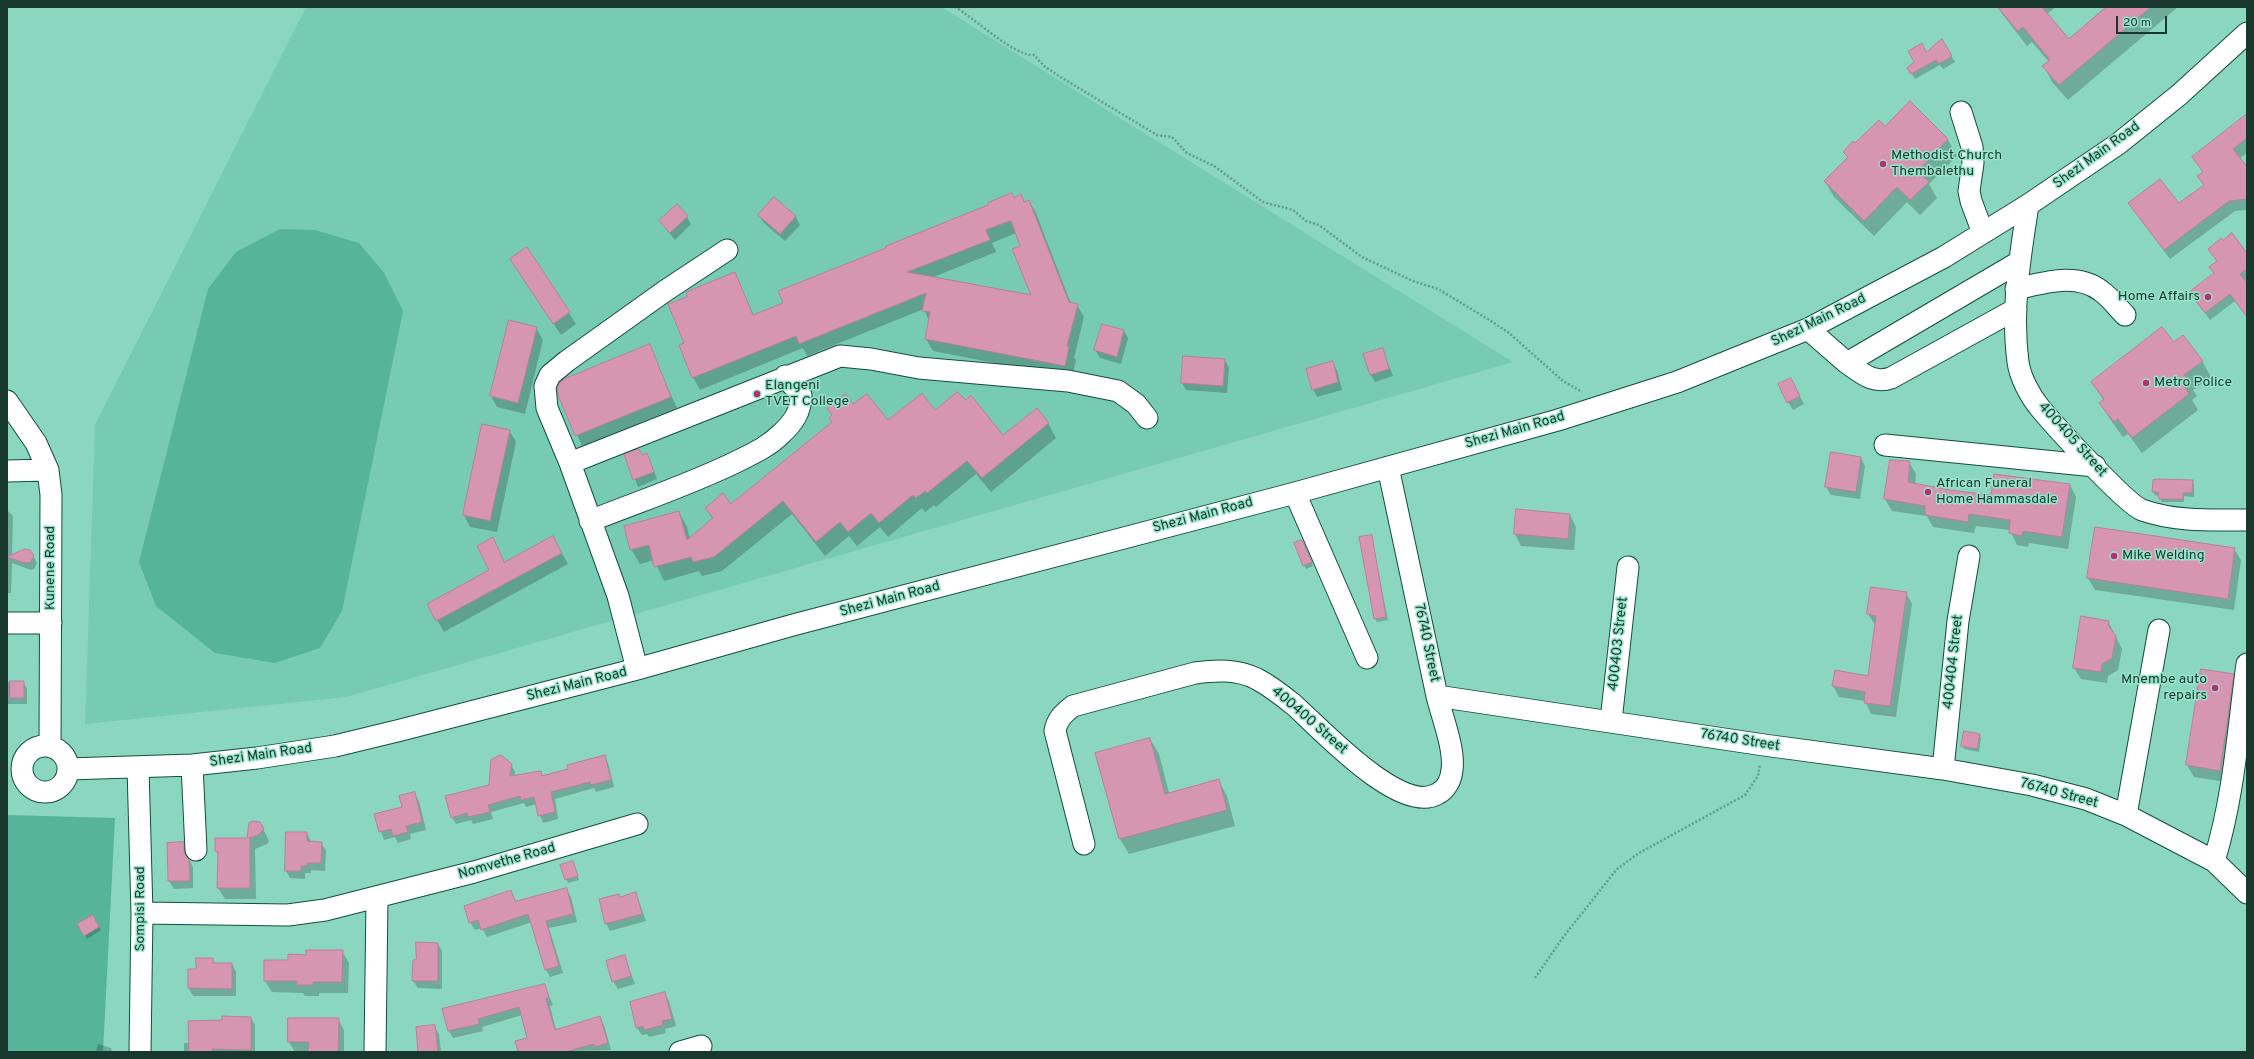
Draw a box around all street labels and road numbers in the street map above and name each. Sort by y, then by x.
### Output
street label: Shezi Main Road [2050,119,2144,193]
street label: Shezi Main Road [1769,291,1869,351]
street label: 400405 Street [2034,399,2110,481]
street label: Shezi Main Road [1463,409,1567,453]
street label: Shezi Main Road [1151,495,1255,537]
street label: Kunene Road [43,526,59,610]
street label: Shezi Main Road [838,579,942,621]
street label: 400403 Street [1606,596,1632,692]
street label: 76740 Street [1409,602,1443,684]
street label: 400404 Street [1941,614,1967,710]
street label: Shezi Main Road [525,664,629,706]
street label: 400400 Street [1268,684,1350,758]
street label: 76740 Street [1699,726,1781,756]
street label: Shezi Main Road [209,741,313,771]
street label: 76740 Street [2018,776,2100,812]
street label: Nomvethe Road [456,840,558,884]
street label: Sompisi Road [133,866,149,952]

